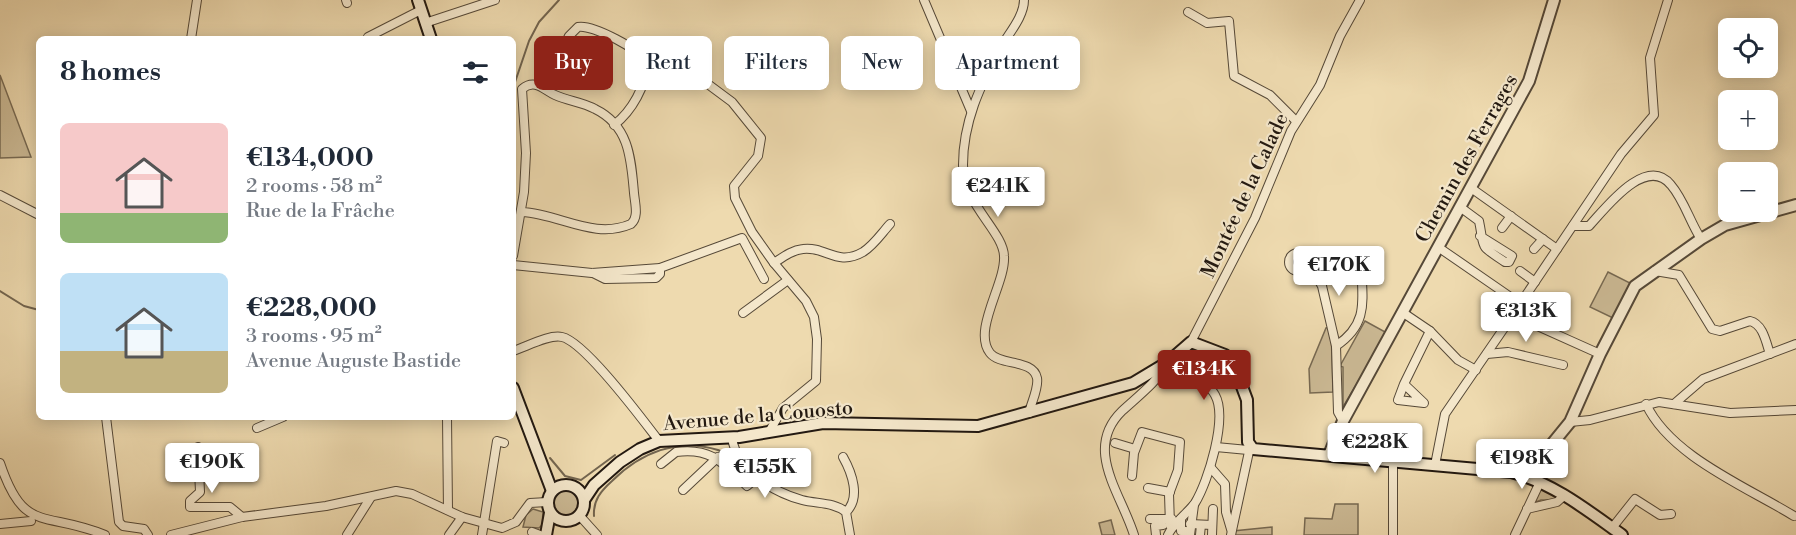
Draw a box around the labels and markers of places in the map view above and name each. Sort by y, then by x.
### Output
pin: €241K [956,167,1040,218]
pin: €170K [1297,246,1381,297]
pin: €313K [1484,292,1568,343]
pin: €134K [1162,350,1246,401]
pin: €228K [1333,423,1417,474]
pin: €198K [1480,439,1564,490]
pin: €190K [170,443,254,494]
pin: €155K [723,448,807,499]

